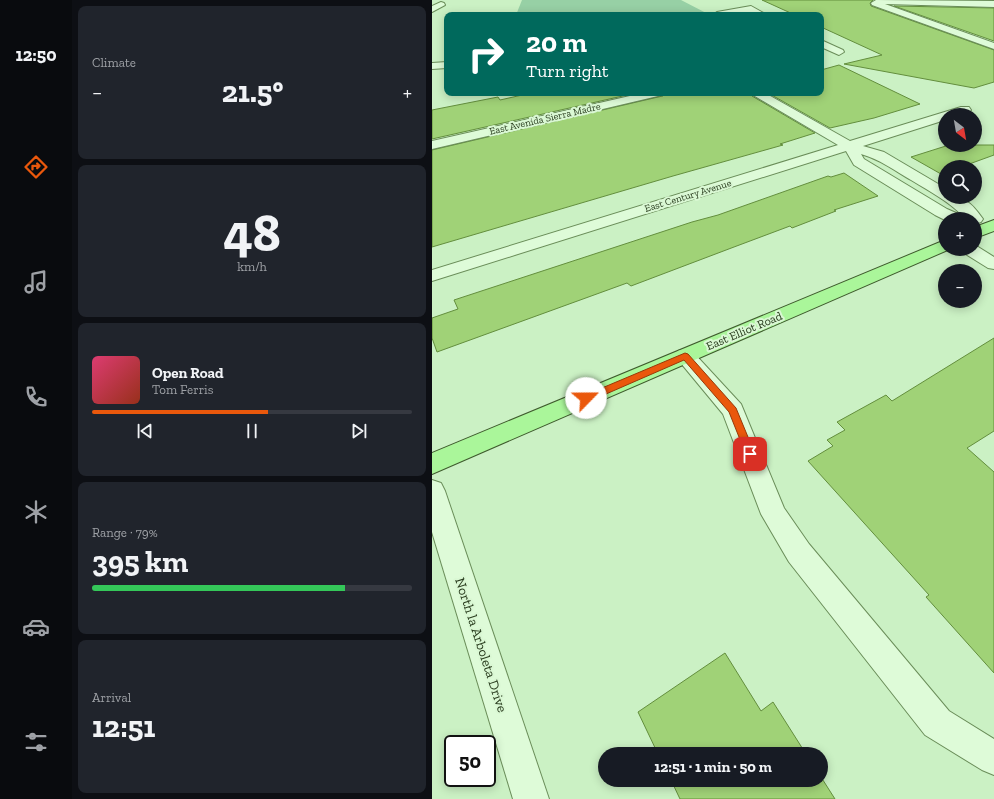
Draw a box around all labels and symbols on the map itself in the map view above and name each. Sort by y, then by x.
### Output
street label: East Avenida Sierra Madre [488,100,602,138]
north arrow [938,108,982,152]
street label: East Century Avenue [643,177,733,215]
street label: East Elliot Road [704,309,784,353]
position arrow [565,377,607,419]
pin [733,437,767,471]
street label: North la Arboleta Drive [451,576,511,715]
speed limit sign: 50 [444,735,496,787]

